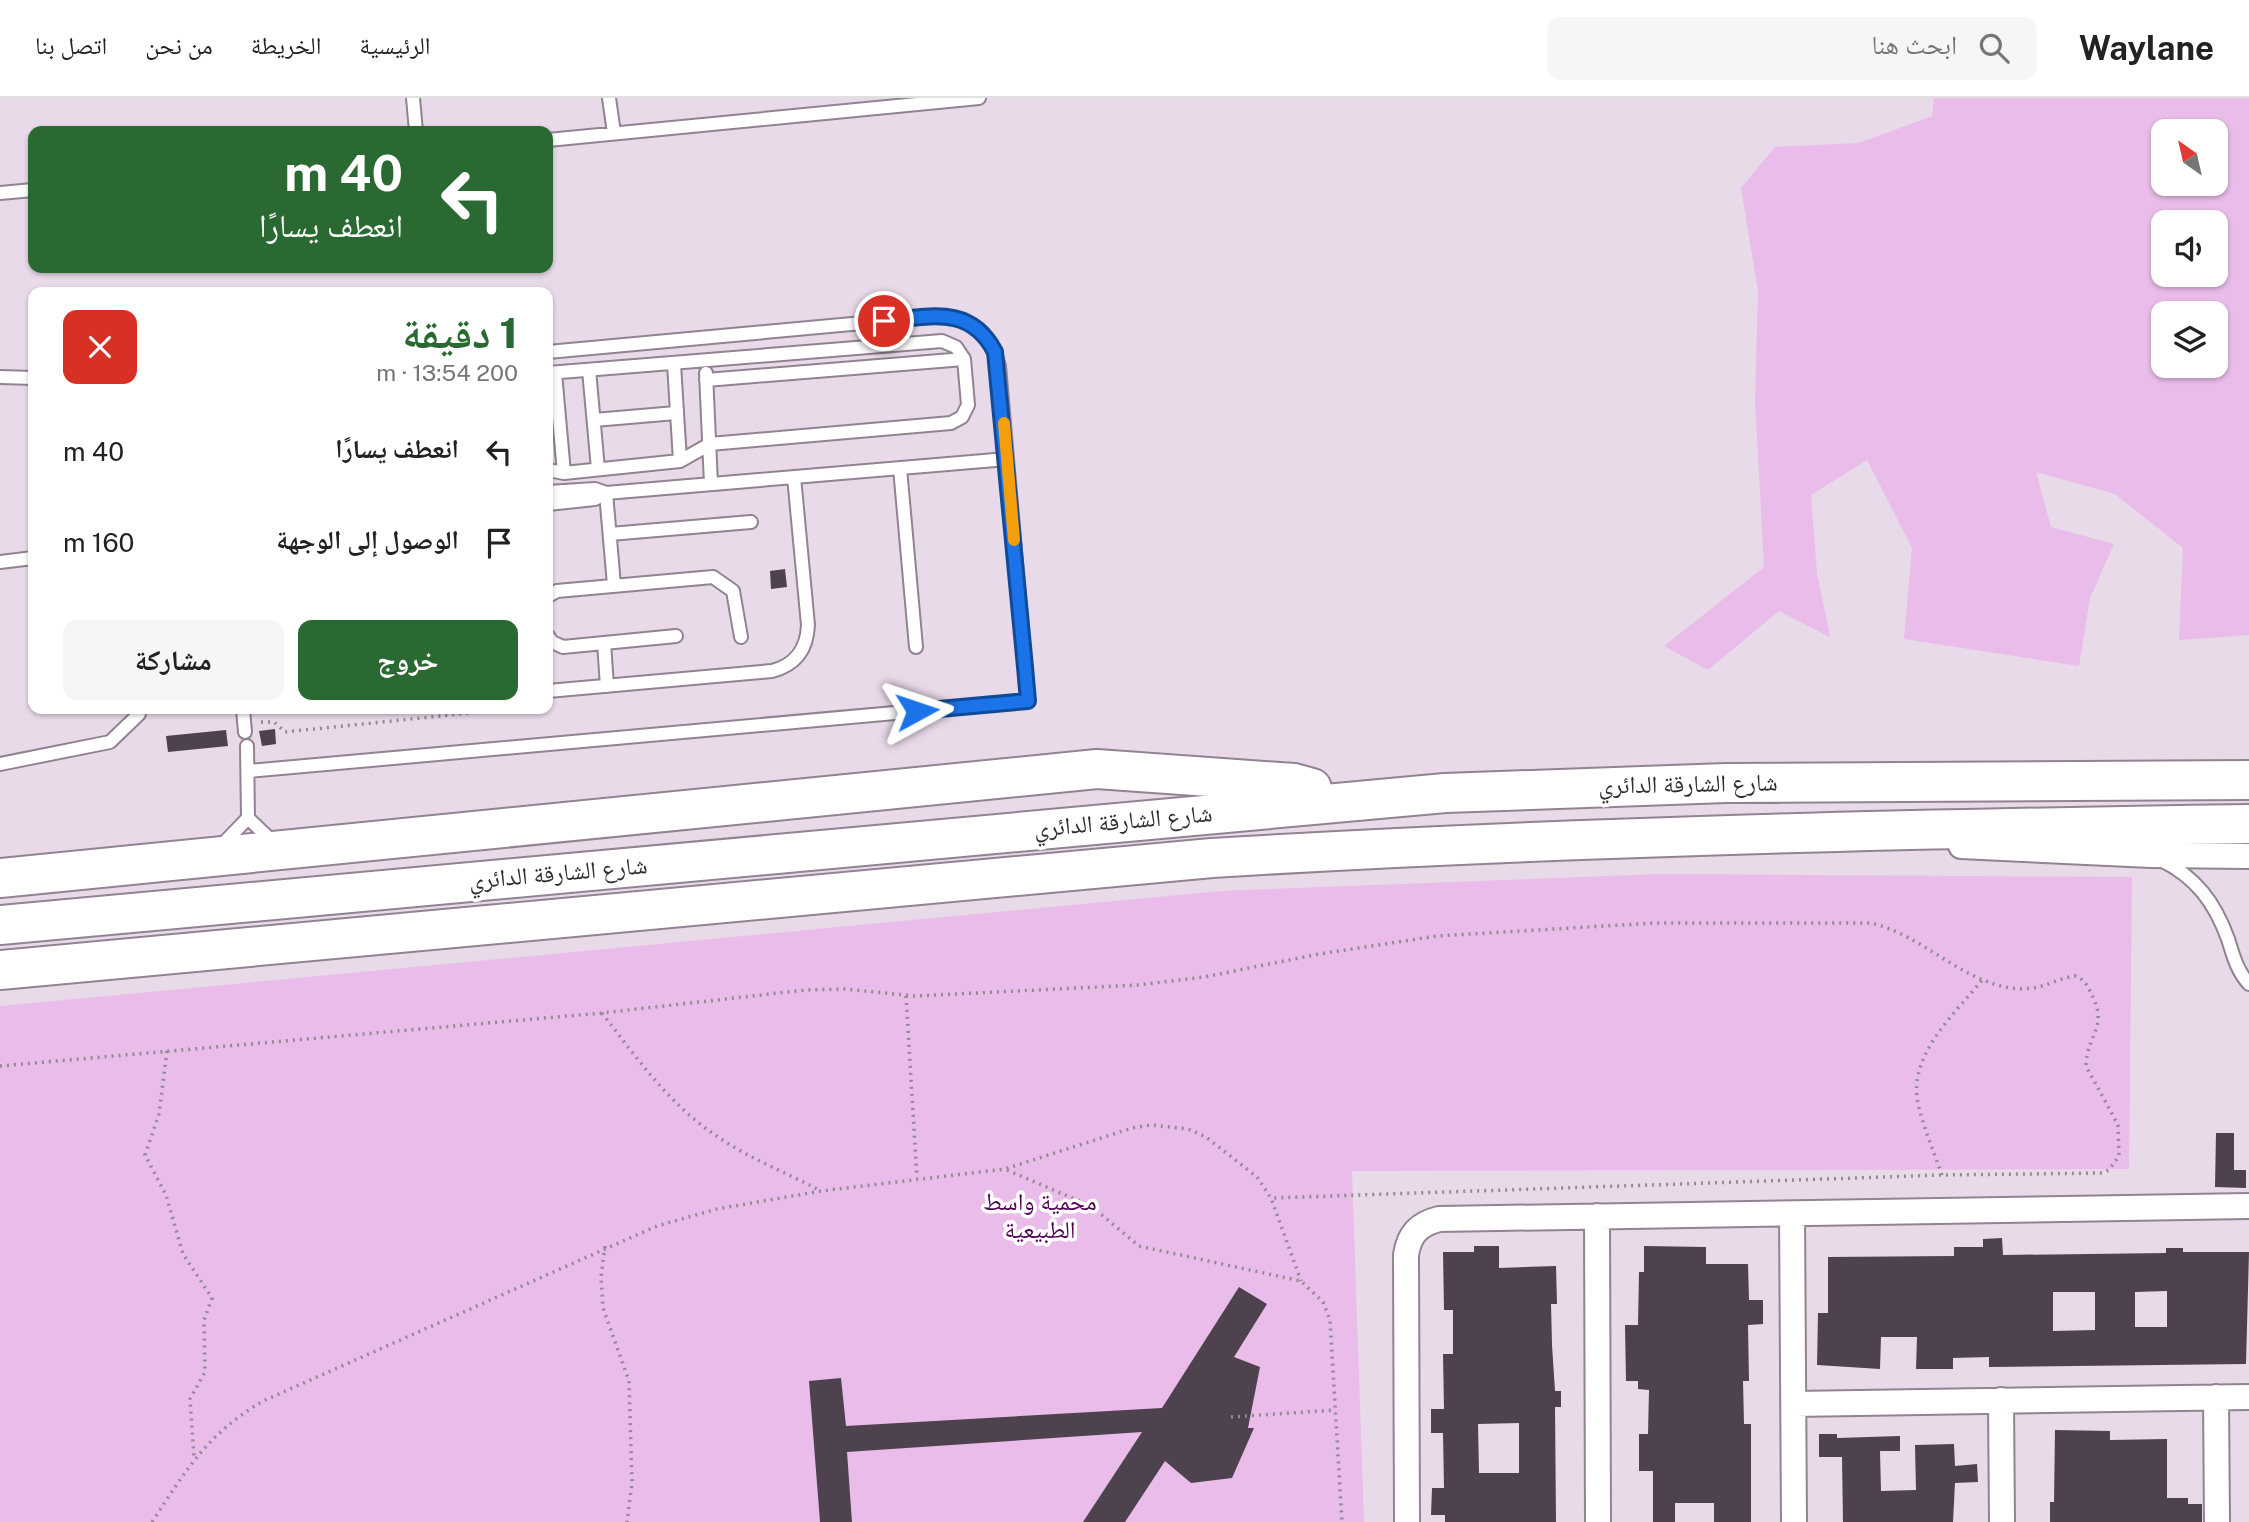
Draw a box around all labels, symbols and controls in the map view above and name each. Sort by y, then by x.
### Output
search box [1547,17,2037,80]
text: ابحث هنا [1872,29,1957,60]
icon: search [1975,29,2013,67]
text: Waylane [2079,29,2214,67]
text: اتصل بنا [35,31,107,59]
text: من نحن [145,31,213,59]
text: الخريطة [251,31,321,59]
text: الرئيسية [359,31,431,59]
north arrow [2151,119,2228,196]
map controls [2151,119,2228,378]
text: 40 m [284,144,403,202]
icon: left [427,154,518,245]
text: انعطف يسارًا [259,207,403,244]
button: sound [2151,210,2228,287]
pin [854,291,914,351]
button: layers [2151,301,2228,378]
icon: arrive [865,302,903,340]
text: 1 دقيقة [402,308,518,357]
button: close [63,310,137,384]
text: 200 m · 13:54 [376,359,518,386]
text: انعطف يسارًا [335,433,459,464]
icon: left [480,433,518,471]
text: 40 m [63,436,124,467]
text: الوصول إلى الوجهة [276,524,459,555]
icon: arrive [480,524,518,562]
text: 160 m [63,527,134,558]
button: مشاركة [63,620,284,700]
button: خروج [298,620,518,700]
position arrow [880,674,954,748]
street label: شارع الشارقة الدائري [1598,767,1778,805]
street label: شارع الشارقة الدائري [1032,798,1214,848]
street label: شارع الشارقة الدائري [467,850,649,900]
park label: محمية واسط الطبيعية [983,1187,1097,1244]

